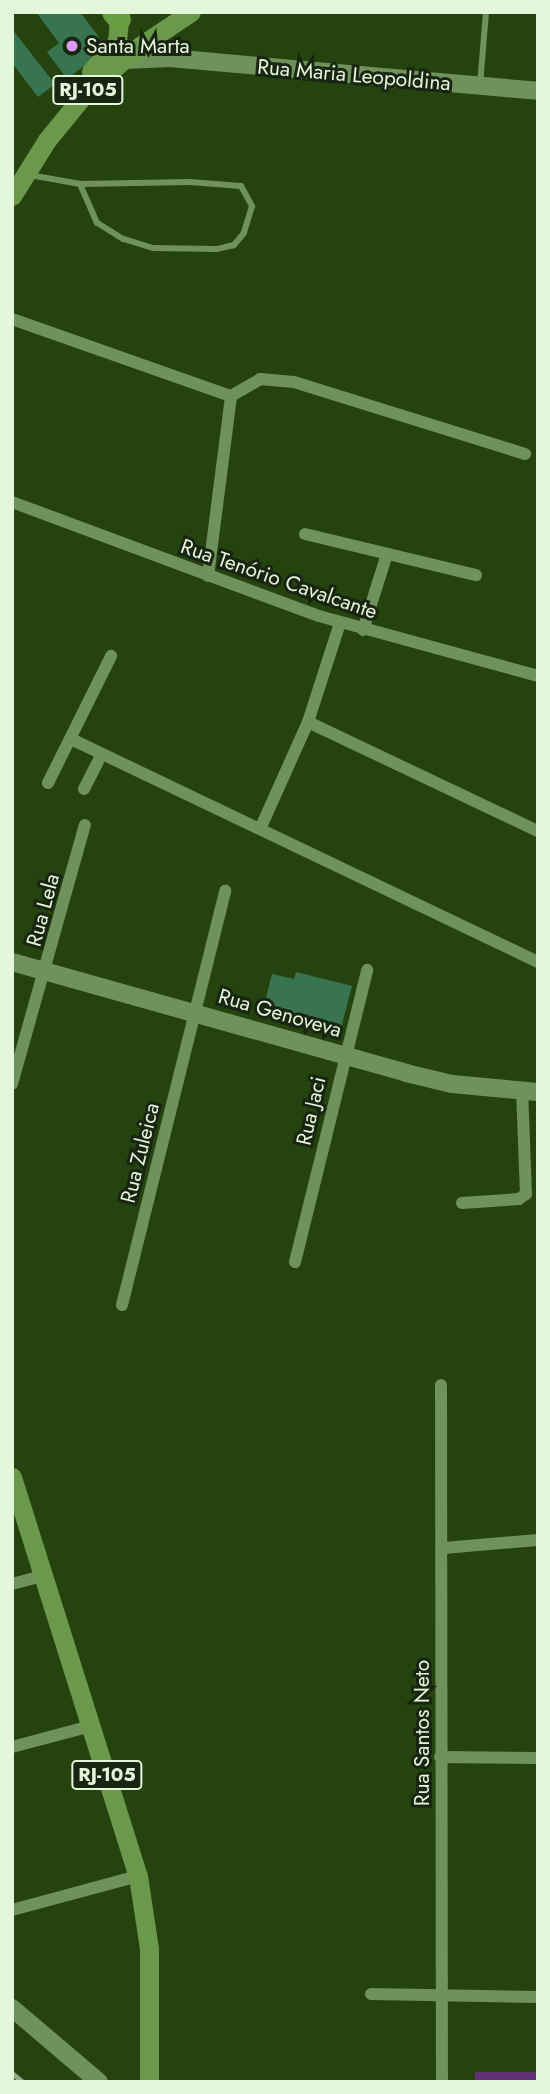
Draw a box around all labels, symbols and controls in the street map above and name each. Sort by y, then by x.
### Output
place label: Santa Marta [86,33,190,59]
marker: Santa Marta [64,38,80,54]
street label: Rua Maria Leopoldina [256,54,452,96]
road number: RJ-105 [51,74,125,106]
street label: Rua Tenório Cavalcante [177,534,381,624]
street label: Rua Lela [21,871,65,949]
street label: Rua Genoveva [215,983,345,1043]
street label: Rua Jaci [291,1074,331,1148]
street label: Rua Zuleica [115,1100,165,1206]
street label: Rua Santos Neto [409,1660,435,1806]
road number: RJ-105 [70,1760,144,1791]

